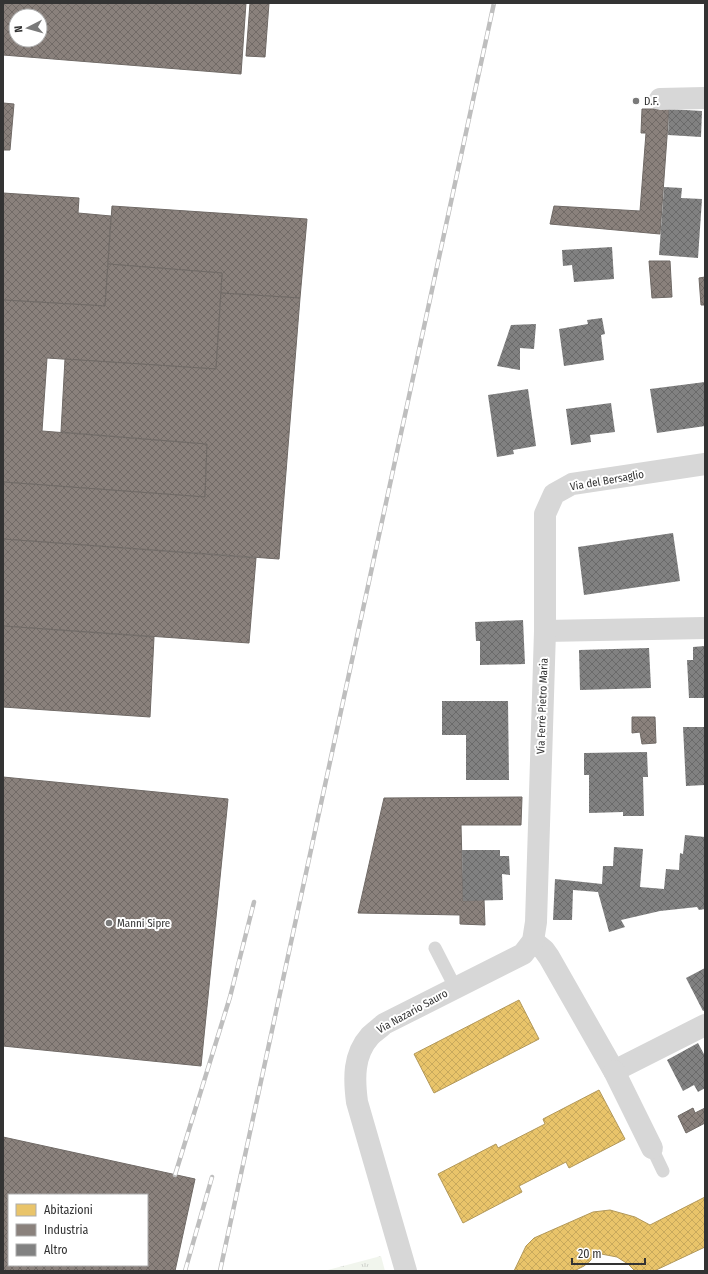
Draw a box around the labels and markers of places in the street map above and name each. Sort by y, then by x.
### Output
place label: D.F. [644,95,659,108]
marker: D.F. [631,96,641,106]
place label: Manni Sipre [117,917,170,930]
marker: Manni Sipre [104,918,114,928]

